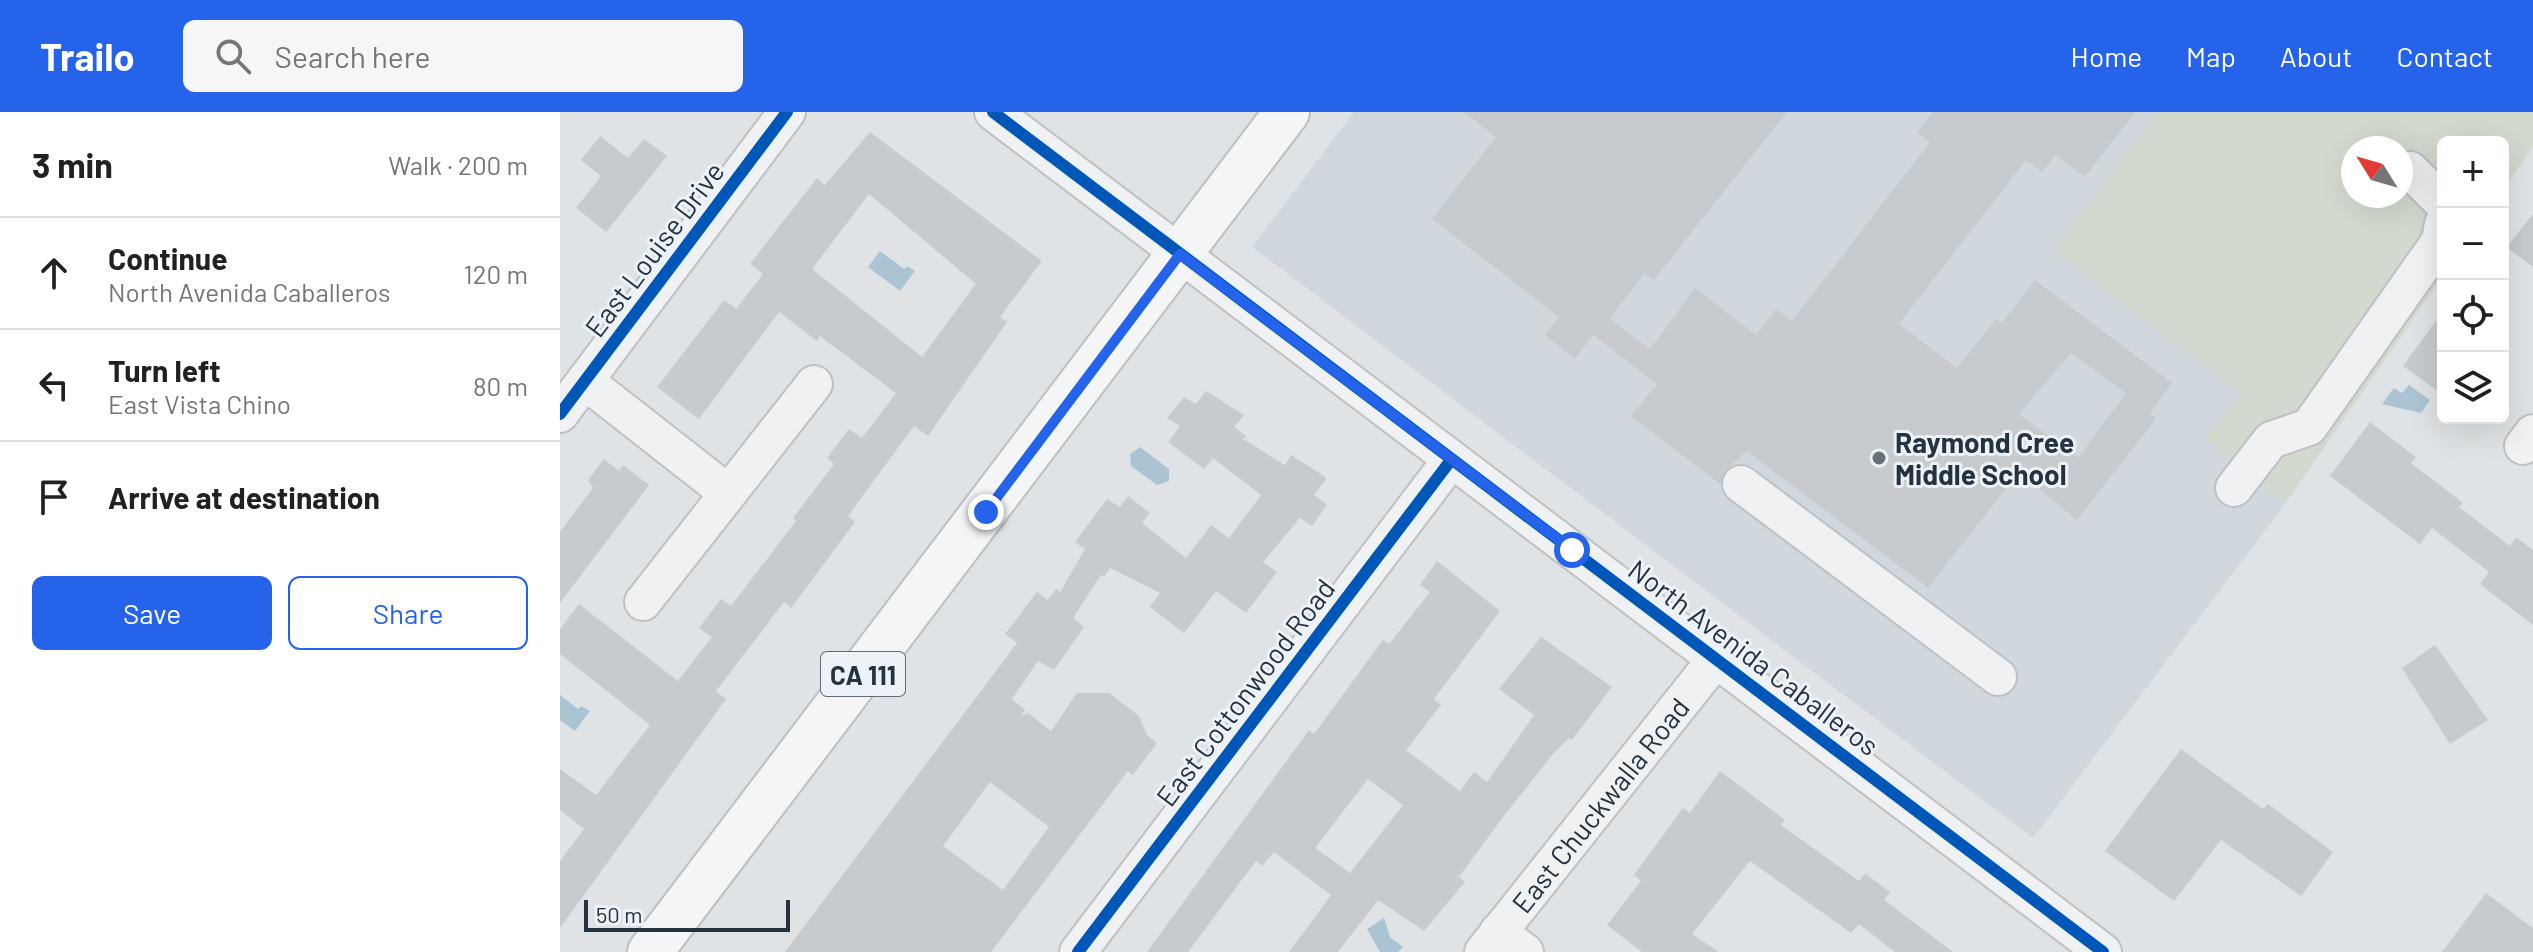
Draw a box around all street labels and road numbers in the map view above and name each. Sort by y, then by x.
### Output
street label: East Louise Drive [577,155,731,343]
street label: North Avenida Caballeros [1622,552,1886,762]
street label: East Cottonwood Road [1148,572,1342,812]
road number: CA 111 [821,652,905,696]
street label: East Chuckwalla Road [1504,690,1696,919]

